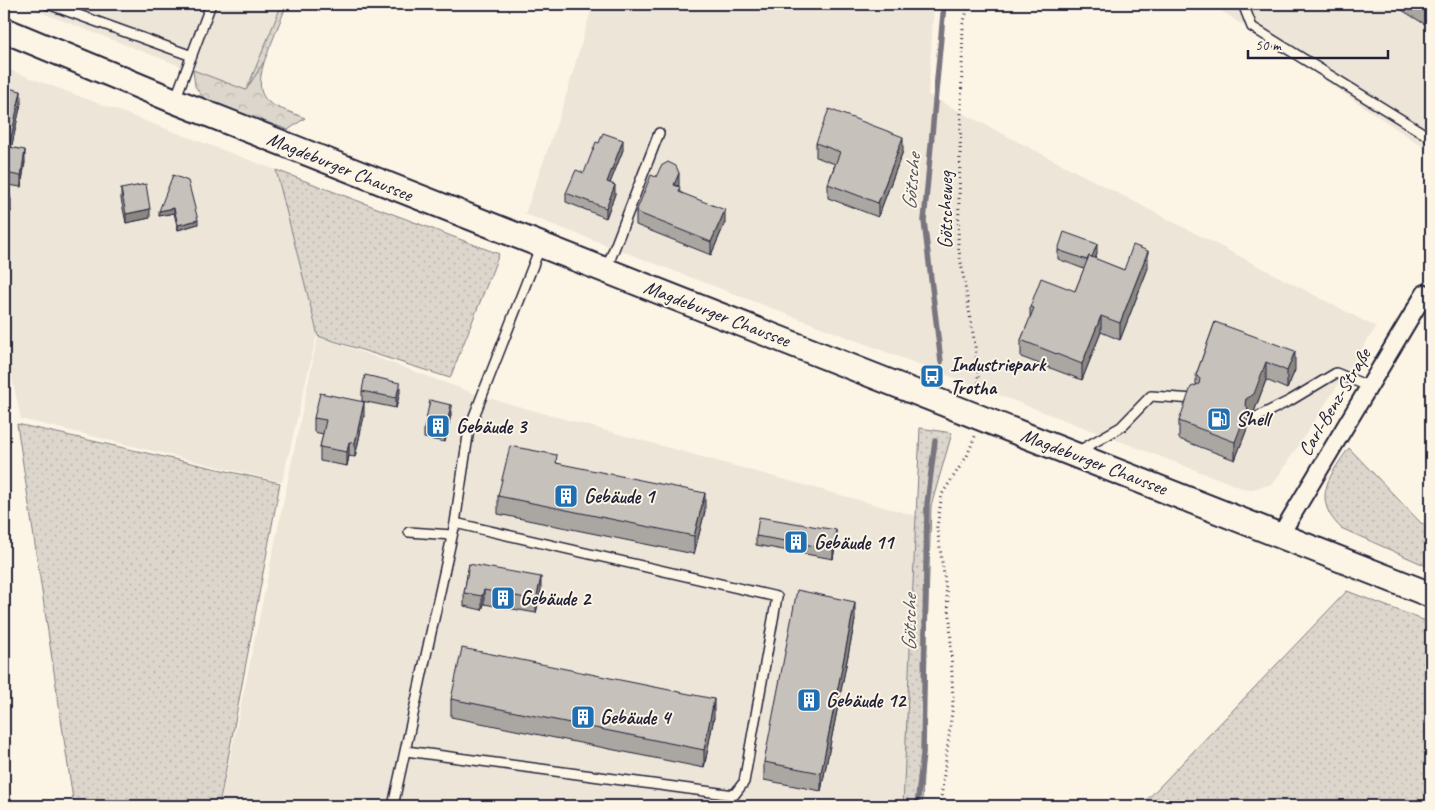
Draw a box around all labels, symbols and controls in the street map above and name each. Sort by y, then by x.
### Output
scale bar [1248,28,1388,60]
text: 50 m [1255,36,1282,55]
street label: Magdeburger Chaussee [264,126,417,208]
water label: Götsche [896,150,927,211]
street label: Götscheweg [933,169,958,249]
street label: Magdeburger Chaussee [640,274,795,353]
street label: Carl-Benz-Straße [1293,343,1377,461]
place label: Industriepark Trotha [950,352,1047,400]
bus stop icon: Industriepark Trotha [919,363,945,389]
fuel station icon: Shell [1206,406,1232,432]
place label: Shell [1236,407,1273,432]
building icon: Gebäude 3 [425,413,451,439]
place label: Gebäude 3 [456,414,528,439]
street label: Magdeburger Chaussee [1017,422,1172,501]
building icon: Gebäude 1 [553,483,579,509]
place label: Gebäude 1 [584,484,656,509]
building icon: Gebäude 11 [783,529,809,555]
place label: Gebäude 11 [814,530,895,555]
building icon: Gebäude 2 [490,585,516,611]
place label: Gebäude 2 [520,586,592,611]
water label: Götsche [896,592,923,651]
building icon: Gebäude 12 [796,687,822,713]
place label: Gebäude 12 [826,688,907,713]
building icon: Gebäude 4 [570,704,596,730]
place label: Gebäude 4 [600,705,673,730]

